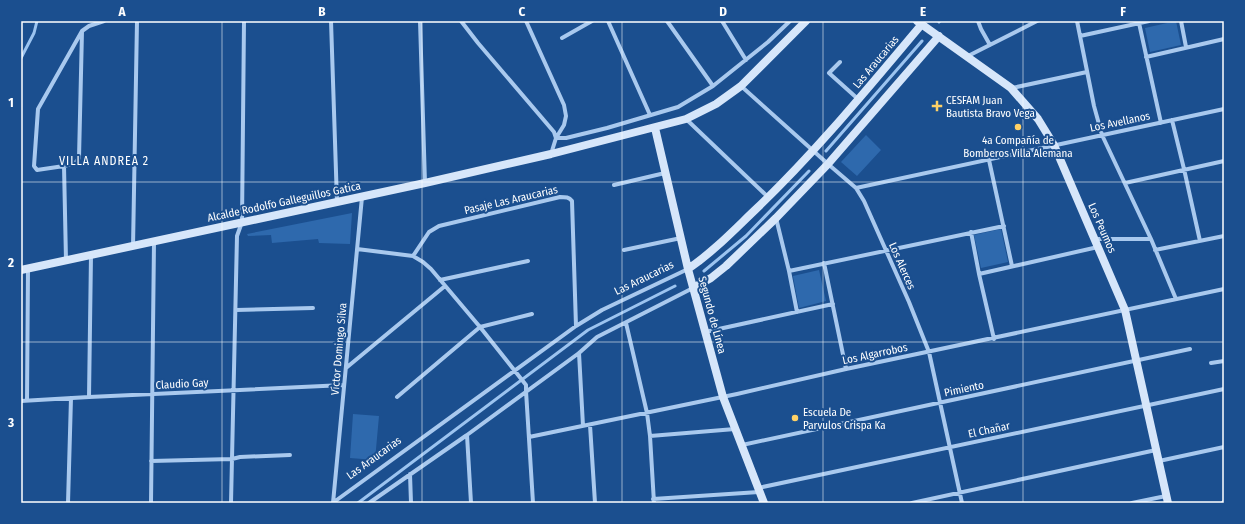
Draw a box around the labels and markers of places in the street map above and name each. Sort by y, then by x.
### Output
place label: CESFAM Juan Bautista Bravo Vega [946,94,1035,120]
marker: CESFAM Juan Bautista Bravo Vega [931,100,943,112]
marker: 4a Compañía de Bomberos Villa Alemana [1013,122,1023,132]
place label: 4a Compañía de Bomberos Villa Alemana [963,134,1073,160]
place label: Escuela De Parvulos Crispa Ka [803,406,886,432]
marker: Escuela De Parvulos Crispa Ka [790,413,800,423]

